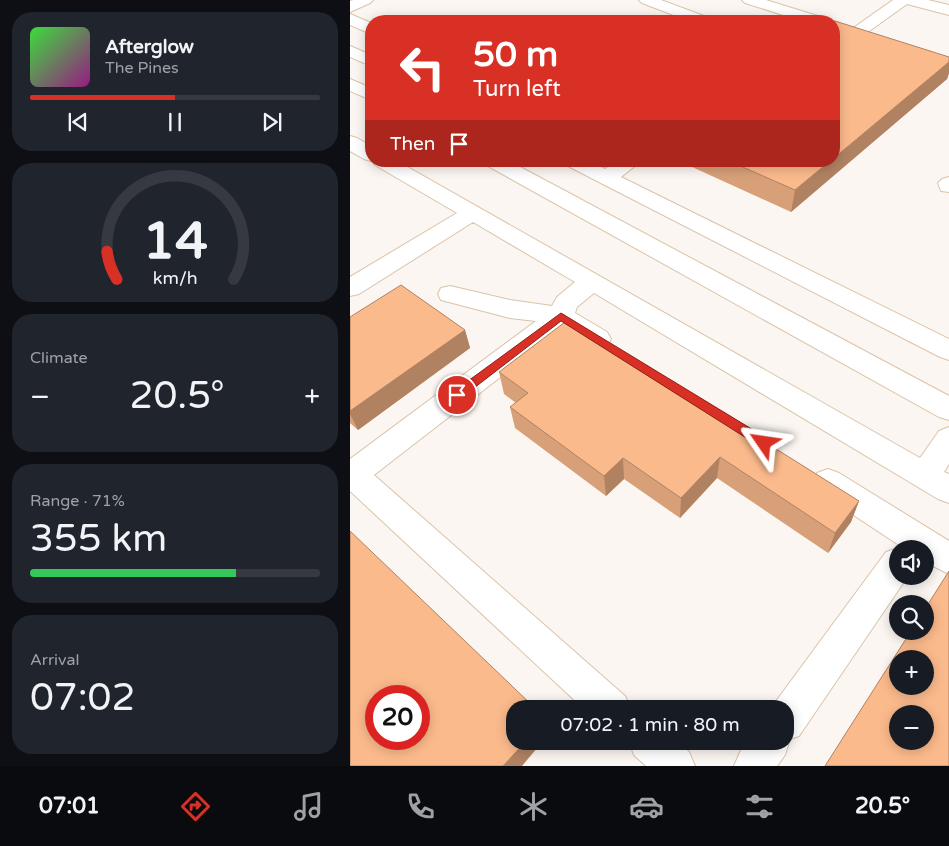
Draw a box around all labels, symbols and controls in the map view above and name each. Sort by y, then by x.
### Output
text: 50 m [473,34,558,76]
icon: left [390,35,455,100]
text: Afterglow [105,36,194,58]
text: The Pines [105,58,179,78]
text: Turn left [473,76,561,102]
icon: previous [64,108,92,136]
icon: pause [161,108,189,136]
icon: next [258,108,286,136]
icon: arrive [445,130,473,158]
text: Then [390,133,435,155]
text: 14 [142,210,208,273]
text: km/h [153,268,197,289]
text: Climate [30,348,88,368]
text: 20.5° [130,373,225,419]
pin [436,374,478,416]
text: − [30,380,50,414]
text: + [304,380,320,414]
icon: arrive [443,381,471,409]
position arrow [737,416,789,468]
text: Range · 71% [30,491,125,511]
text: 355 km [30,516,167,562]
map controls [889,540,934,750]
button: sound [889,540,934,585]
button: search [889,595,934,640]
text: Arrival [30,650,79,670]
button: + [889,650,934,695]
text: 07:02 [30,675,135,721]
speed limit sign: 20 [365,685,430,750]
button: − [889,705,934,750]
text: 07:02 · 1 min · 80 m [560,714,740,736]
icon: directions [178,789,213,824]
icon: music [291,789,326,824]
icon: phone [403,789,438,824]
icon: climate [516,789,551,824]
icon: car [629,789,664,824]
icon: filters [742,789,777,824]
text: 07:01 [39,793,100,819]
text: 20.5° [855,793,910,819]

